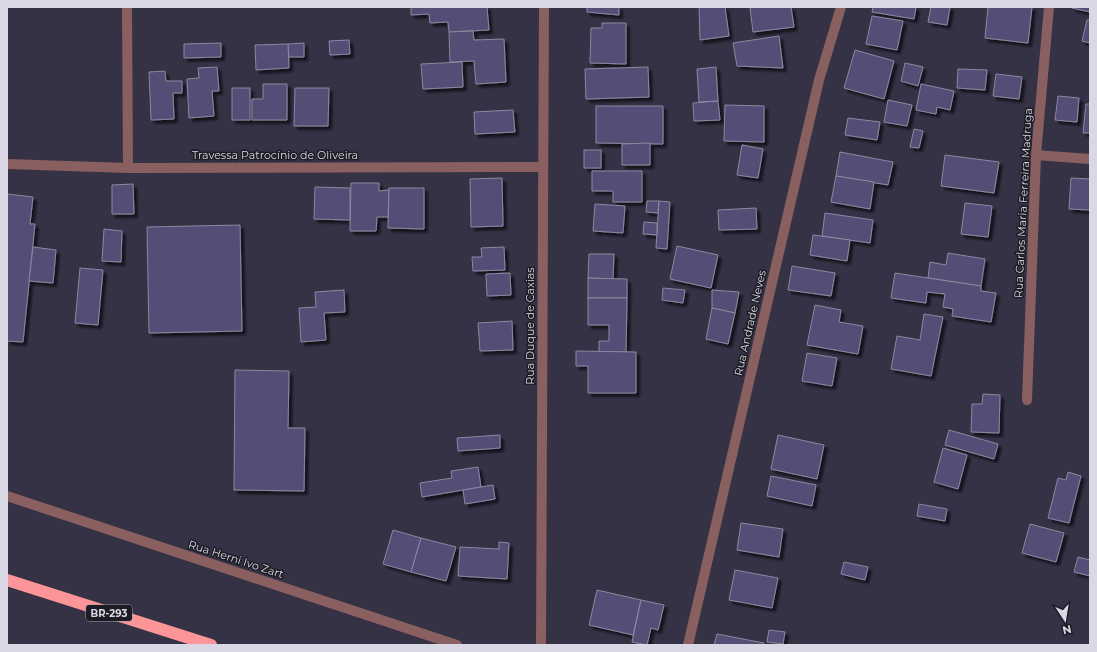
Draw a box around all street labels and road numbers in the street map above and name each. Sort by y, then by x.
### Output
street label: Rua Carlos Maria Ferreira Madruga [1011,108,1035,298]
street label: Travessa Patrocínio de Oliveira [192,148,358,162]
street label: Rua Duque de Caxias [523,267,537,385]
street label: Rua Andrade Neves [731,268,769,377]
street label: Rua Herni Ivo Zart [187,537,286,581]
road number: BR-293 [86,605,132,621]

